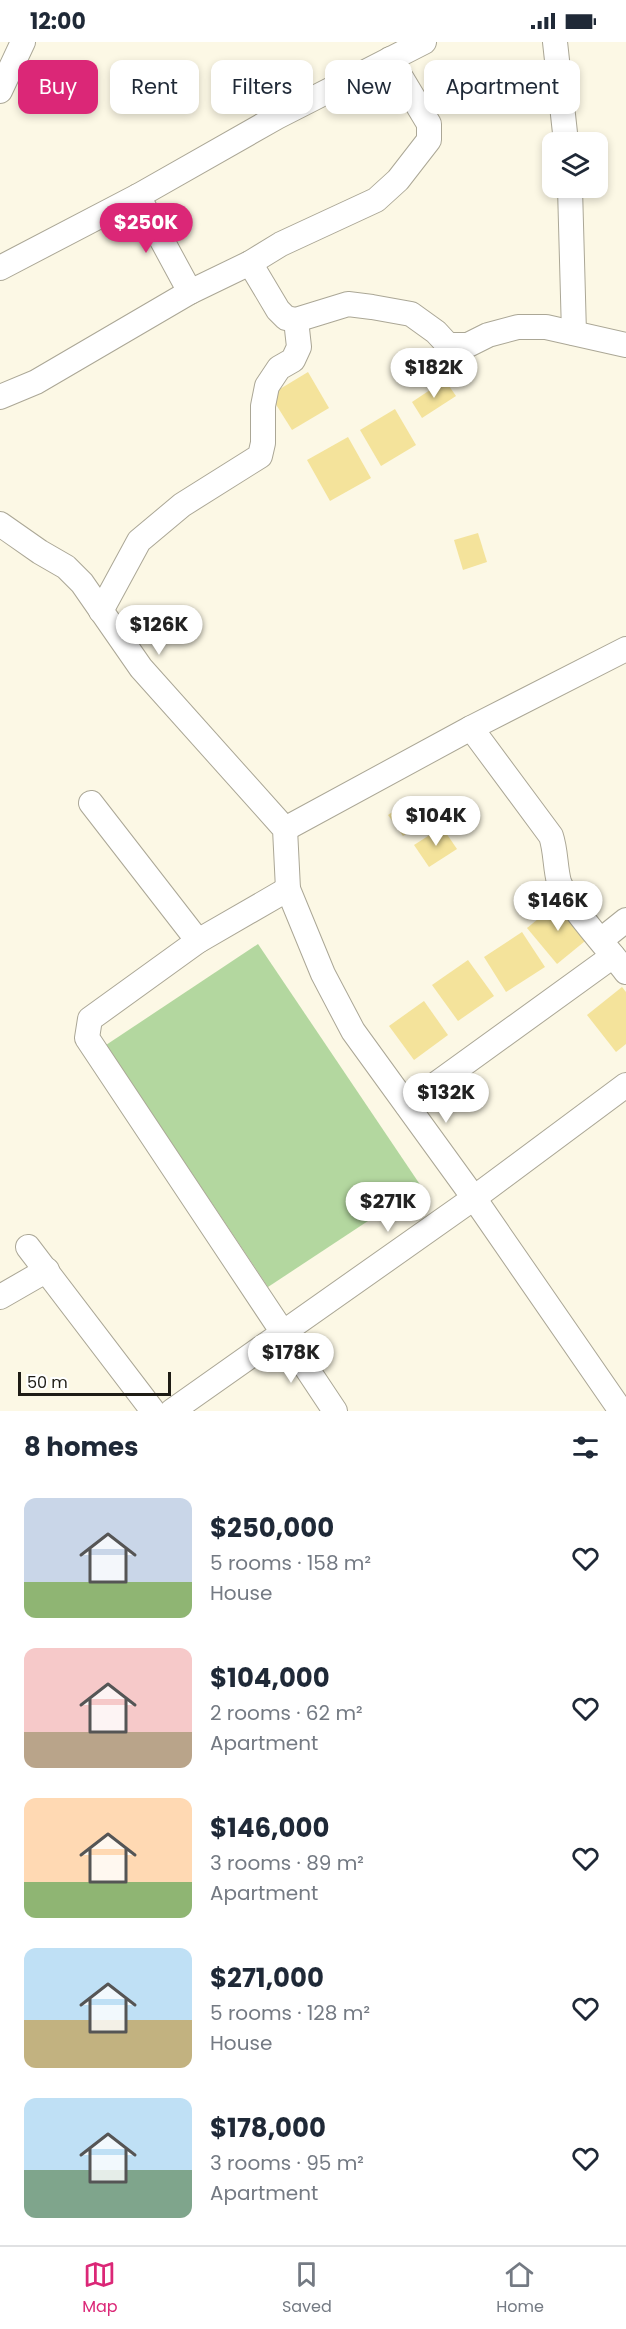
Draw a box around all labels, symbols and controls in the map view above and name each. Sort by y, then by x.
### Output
text: 12:00 [30,6,86,37]
chip: Buy [18,60,98,114]
chip: Rent [110,60,199,114]
chip: Filters [211,60,313,114]
chip: New [325,60,412,114]
chip: Apartment [424,60,580,114]
map controls [542,132,608,198]
button: layers [542,132,608,198]
pin: $250K [104,203,188,254]
text: $250K [114,208,178,236]
pin: $182K [392,348,476,399]
text: $182K [405,353,464,381]
pin: $126K [117,605,201,656]
text: $126K [130,610,188,638]
pin: $104K [394,796,478,847]
text: $104K [405,801,467,829]
pin: $146K [516,881,600,932]
text: $146K [528,886,588,914]
pin: $132K [404,1073,488,1124]
text: $132K [417,1078,475,1106]
pin: $271K [346,1182,430,1233]
text: $271K [360,1187,416,1215]
pin: $178K [249,1333,333,1384]
text: $178K [262,1338,320,1366]
scale bar [18,1369,171,1396]
text: 50 m [27,1371,68,1394]
text: 8 homes [24,1429,139,1465]
icon: filters [569,1431,602,1464]
text: $250,000 [210,1510,334,1546]
icon: home [72,1522,144,1594]
icon: heart [569,1542,602,1575]
text: 5 rooms · 158 m² [210,1549,371,1577]
text: House [210,1579,272,1607]
text: $104,000 [210,1660,330,1696]
icon: home [72,1672,144,1744]
icon: heart [569,1692,602,1725]
text: 2 rooms · 62 m² [210,1699,363,1727]
text: Apartment [210,1729,318,1757]
text: $146,000 [210,1810,329,1846]
icon: home [72,1822,144,1894]
icon: heart [569,1842,602,1875]
text: 3 rooms · 89 m² [210,1849,364,1877]
text: Apartment [210,1879,318,1907]
text: $271,000 [210,1960,324,1996]
icon: home [72,1972,144,2044]
icon: heart [569,1992,602,2025]
text: 5 rooms · 128 m² [210,1999,370,2027]
text: House [210,2029,272,2057]
text: $178,000 [210,2110,326,2146]
icon: home [72,2122,144,2194]
icon: heart [569,2142,602,2175]
text: 3 rooms · 95 m² [210,2149,364,2177]
text: Apartment [210,2179,318,2207]
tab: Map [82,2258,118,2319]
tab: Saved [282,2258,332,2319]
tab: Home [496,2258,544,2319]

